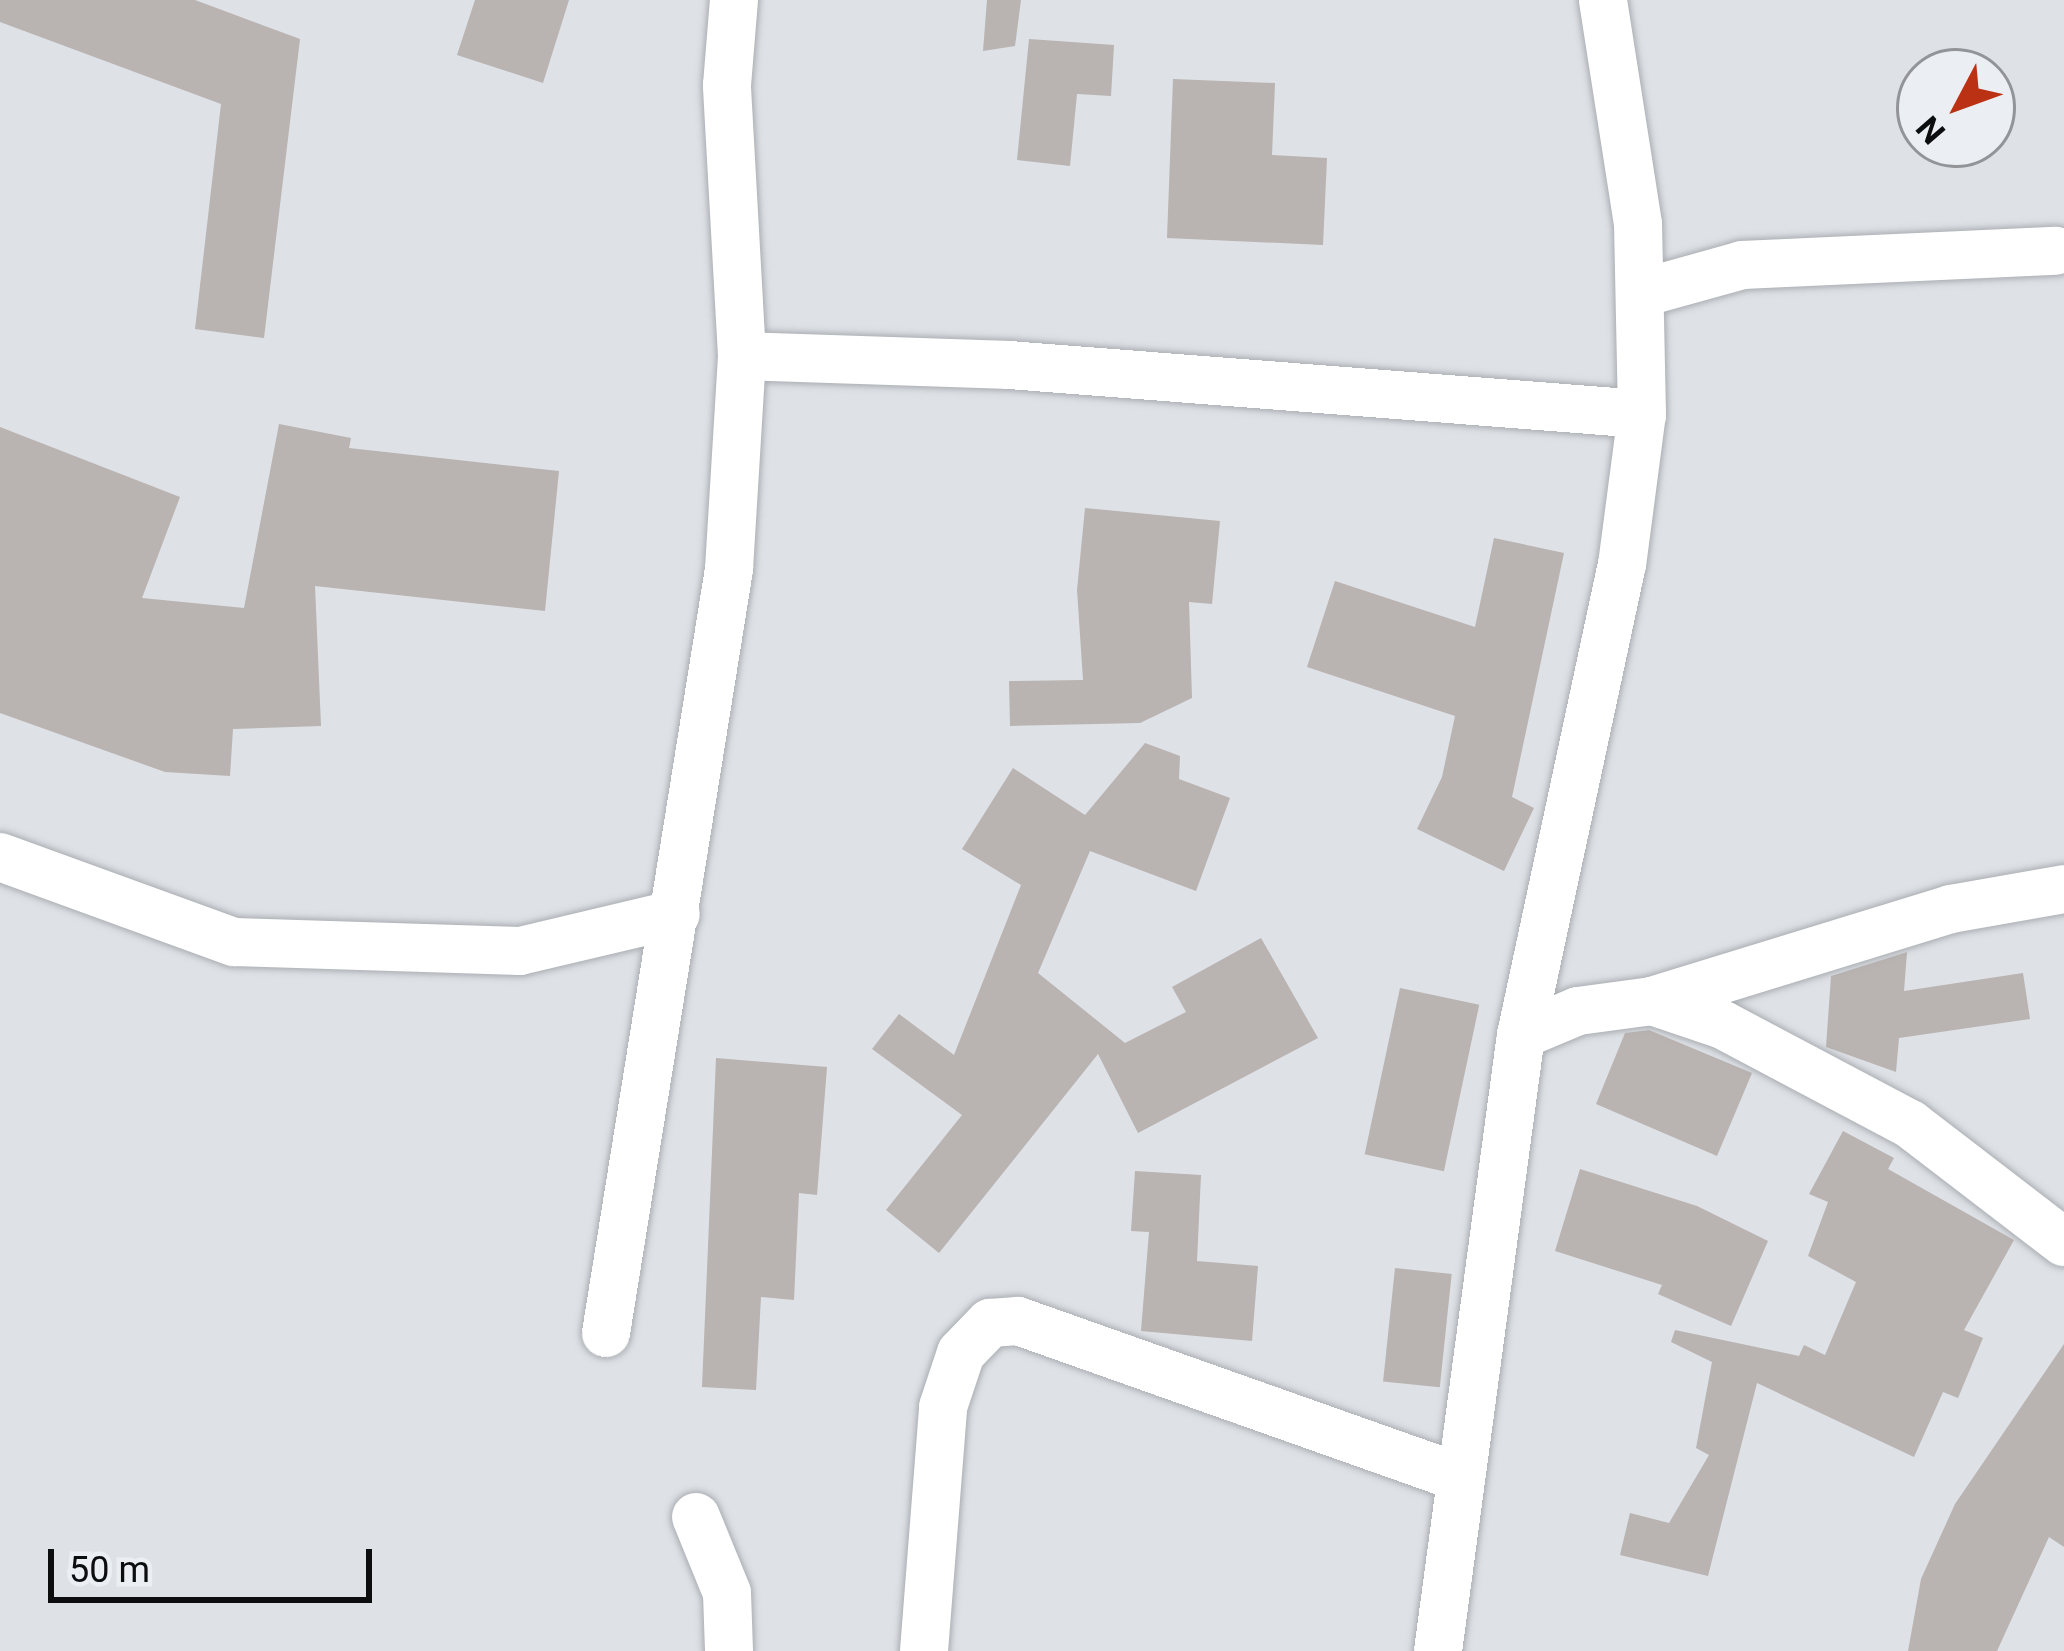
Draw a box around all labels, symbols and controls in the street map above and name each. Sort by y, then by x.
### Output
north arrow [1896,48,2016,168]
text: N [1908,108,1953,152]
scale bar [54,1525,378,1599]
text: 50 m [69,1549,150,1591]

